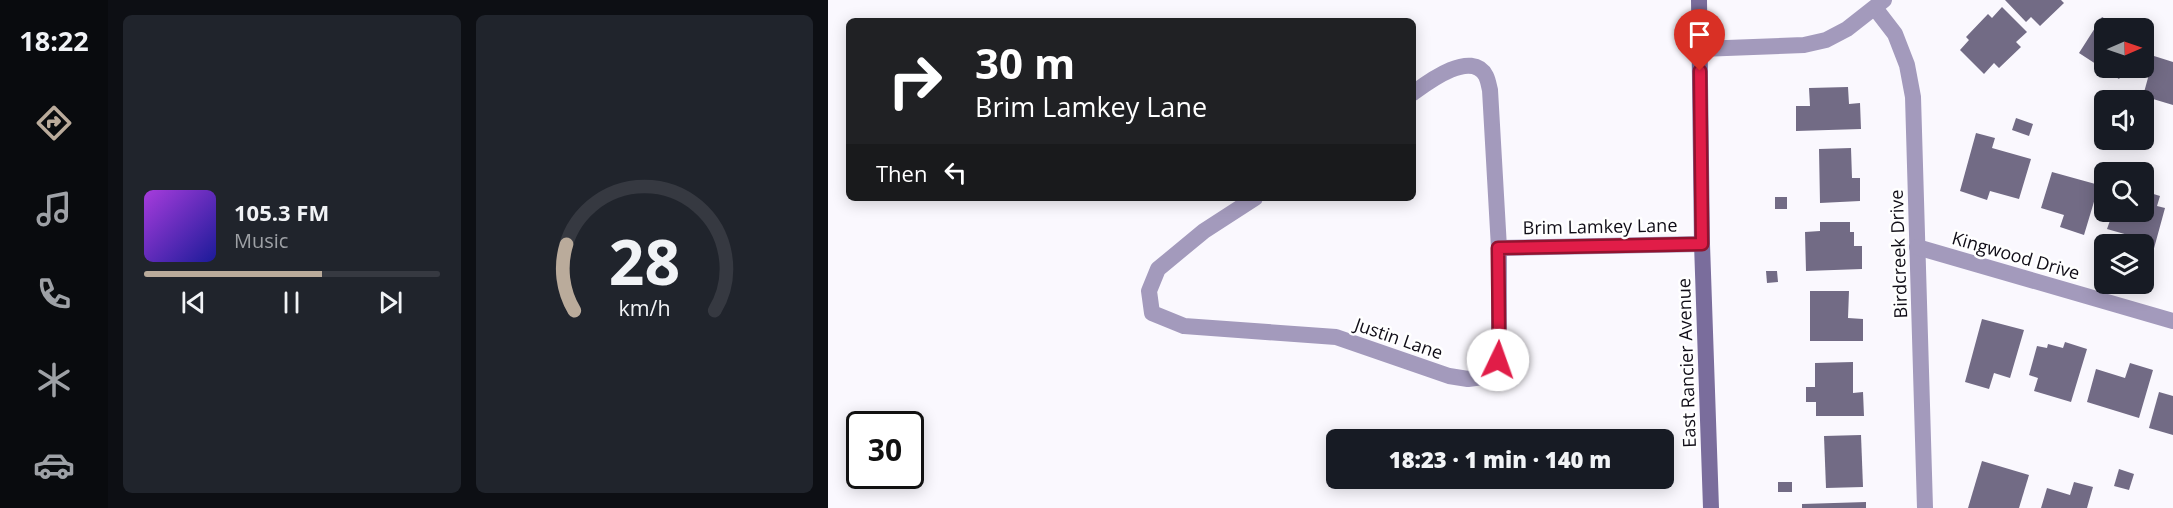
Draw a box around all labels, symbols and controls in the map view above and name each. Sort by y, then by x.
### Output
pin [1674,9,1725,71]
icon: arrive [1683,18,1716,51]
north arrow [2094,18,2154,78]
map controls [2094,18,2154,294]
text: 18:22 [19,22,89,59]
text: 30 m [975,34,1075,91]
icon: right [876,42,954,120]
text: Brim Lamkey Lane [975,88,1207,125]
button: sound [2094,90,2154,150]
icon: directions [33,102,75,144]
icon: left [939,156,972,189]
text: Then [876,158,927,188]
button: search [2094,162,2154,222]
icon: music [33,188,75,230]
street label: Birdcreek Drive [1884,189,1912,319]
text: 105.3 FM [234,197,329,227]
street label: Brim Lamkey Lane [1522,213,1678,239]
text: 28 [609,218,680,303]
street label: Kingwood Drive [1949,225,2083,285]
text: Music [234,227,288,254]
button: layers [2094,234,2154,294]
icon: phone [33,273,75,315]
street label: East Rancier Avenue [1671,278,1701,448]
icon: previous [177,286,210,319]
icon: pause [275,286,308,319]
icon: next [374,286,407,319]
text: km/h [618,293,670,322]
street label: Justin Lane [1350,311,1446,364]
position arrow [1466,328,1530,392]
icon: climate [33,359,75,401]
speed limit sign: 30 [846,411,924,489]
icon: car [33,444,75,486]
text: 18:23 · 1 min · 140 m [1389,444,1611,474]

